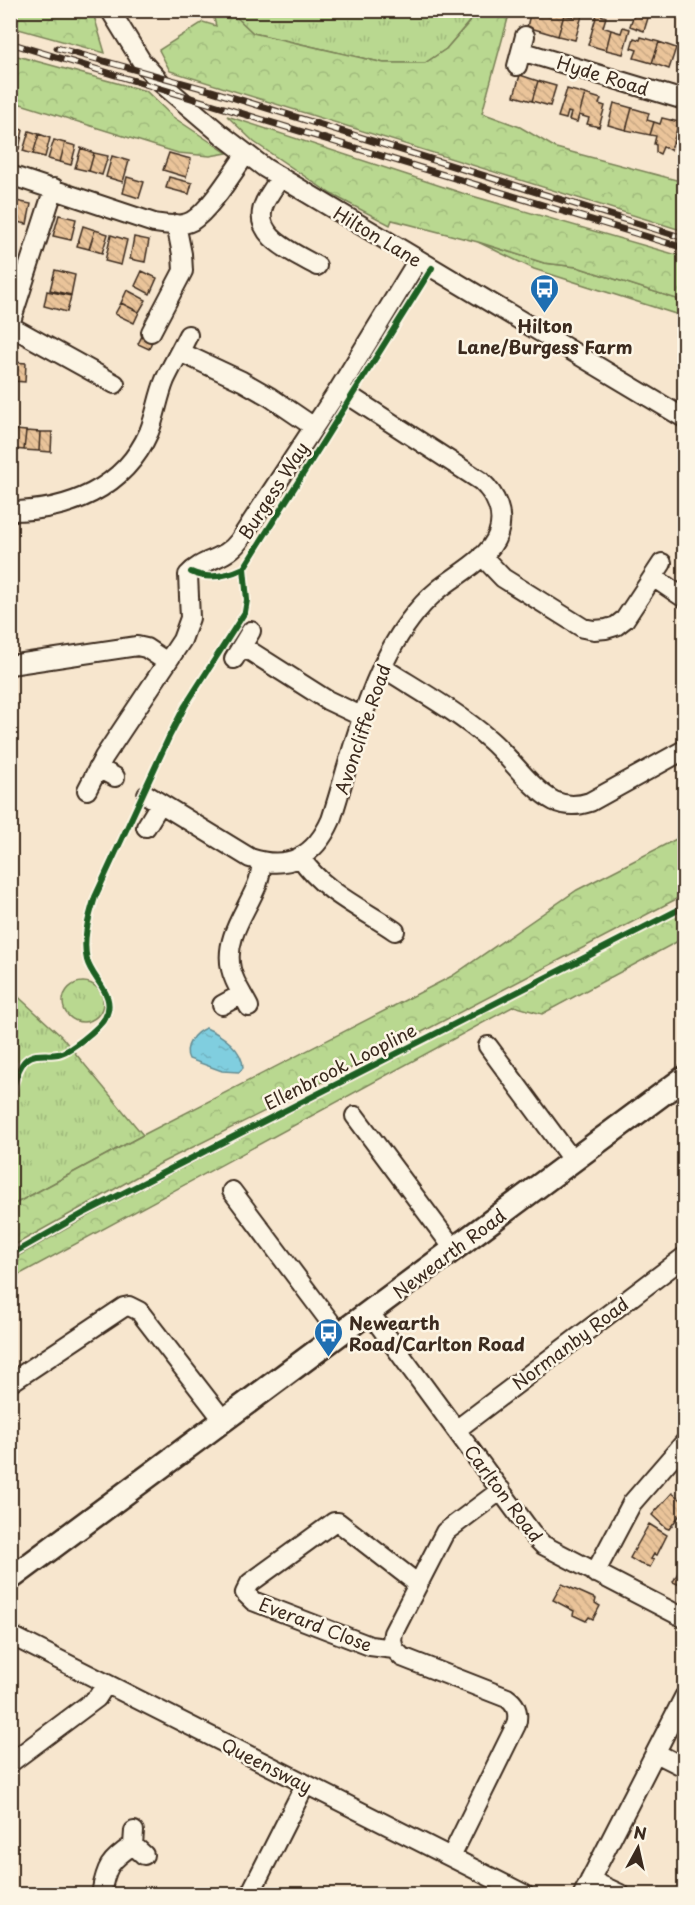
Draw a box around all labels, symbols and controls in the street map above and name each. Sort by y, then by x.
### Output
street label: Hyde Road [554,48,652,102]
street label: Hilton Lane [329,199,427,273]
bus stop icon: Hilton Lane/Burgess Farm [529,272,561,314]
place label: Hilton Lane/Burgess Farm [457,312,633,360]
street label: Burgess Way [231,436,315,544]
street label: Avoncliffe Road [327,660,397,798]
street label: Ellenbrook Loopline [259,1016,421,1116]
street label: Newearth Road [387,1202,511,1304]
street label: Normanby Road [506,1290,634,1396]
place label: Newearth Road/Carlton Road [349,1309,525,1357]
bus stop icon: Newearth Road/Carlton Road [312,1316,344,1358]
street label: Carlton Road [458,1439,550,1547]
street label: Everard Close [255,1590,377,1658]
street label: Queensway [217,1731,317,1799]
north arrow [608,1818,668,1878]
text: N [632,1819,648,1845]

